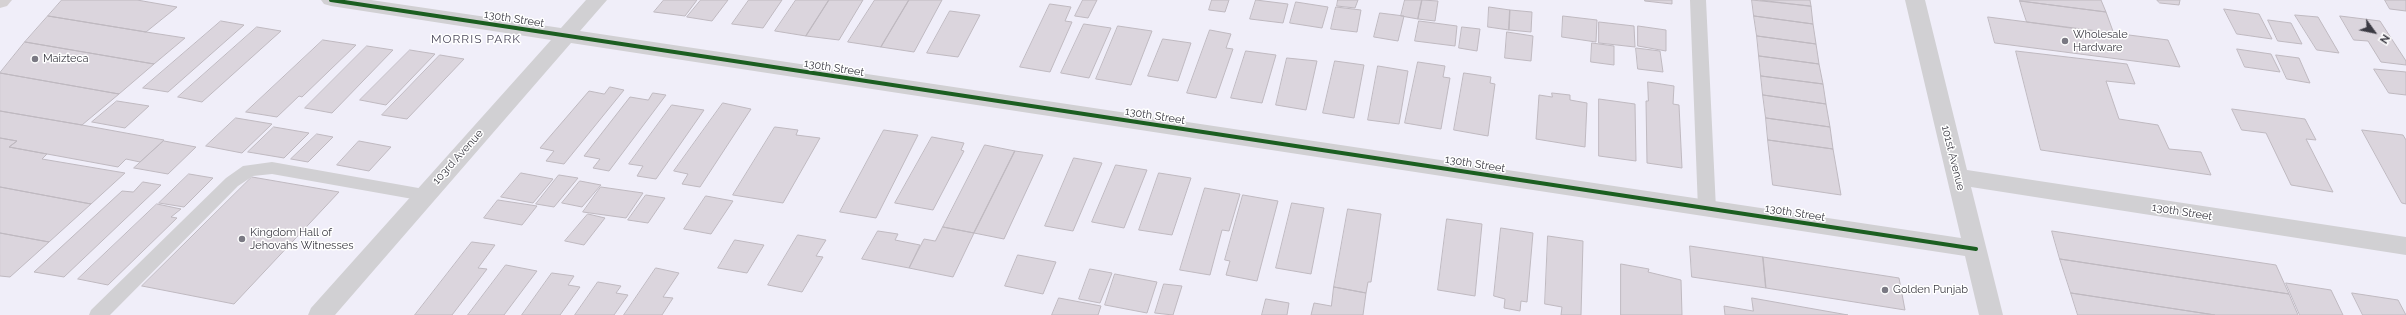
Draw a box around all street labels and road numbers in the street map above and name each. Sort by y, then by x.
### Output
street label: 130th Street [483,8,545,30]
street label: 130th Street [803,57,865,79]
street label: 130th Street [1124,105,1186,127]
street label: 101st Avenue [1939,124,1967,192]
street label: 103rd Avenue [430,127,486,187]
street label: 130th Street [1444,153,1506,175]
street label: 130th Street [2151,201,2213,223]
street label: 130th Street [1764,202,1826,224]

